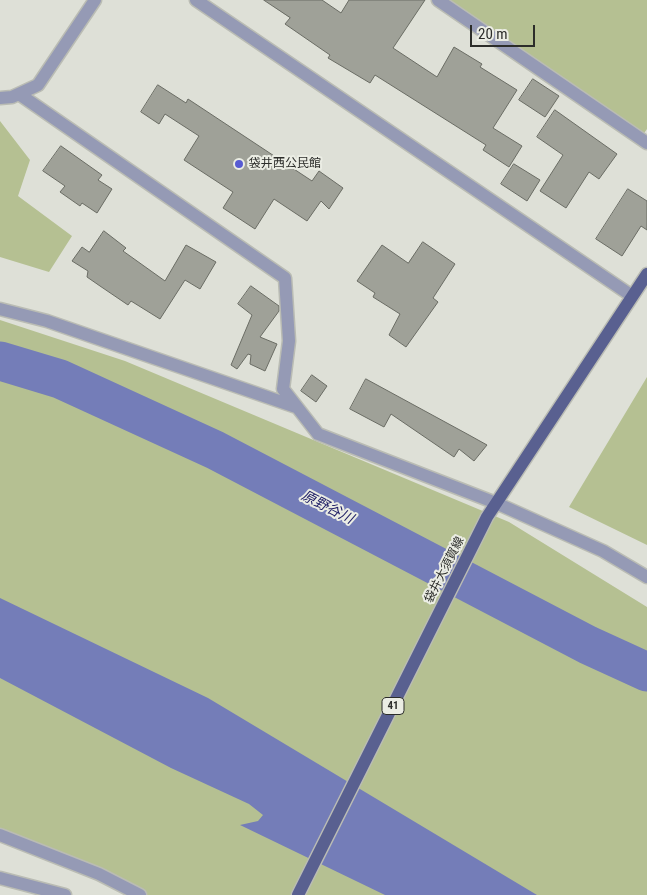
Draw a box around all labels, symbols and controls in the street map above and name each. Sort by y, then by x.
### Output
scale bar [472,15,537,47]
text: 20 m [478,25,508,43]
place label: 袋井西公民館 [249,157,321,171]
marker: 袋井西公民館 [233,158,245,170]
water label: 原野谷川 [298,488,356,528]
street label: 袋井大須賀線 [422,535,468,605]
road number: 41 [382,698,404,714]

